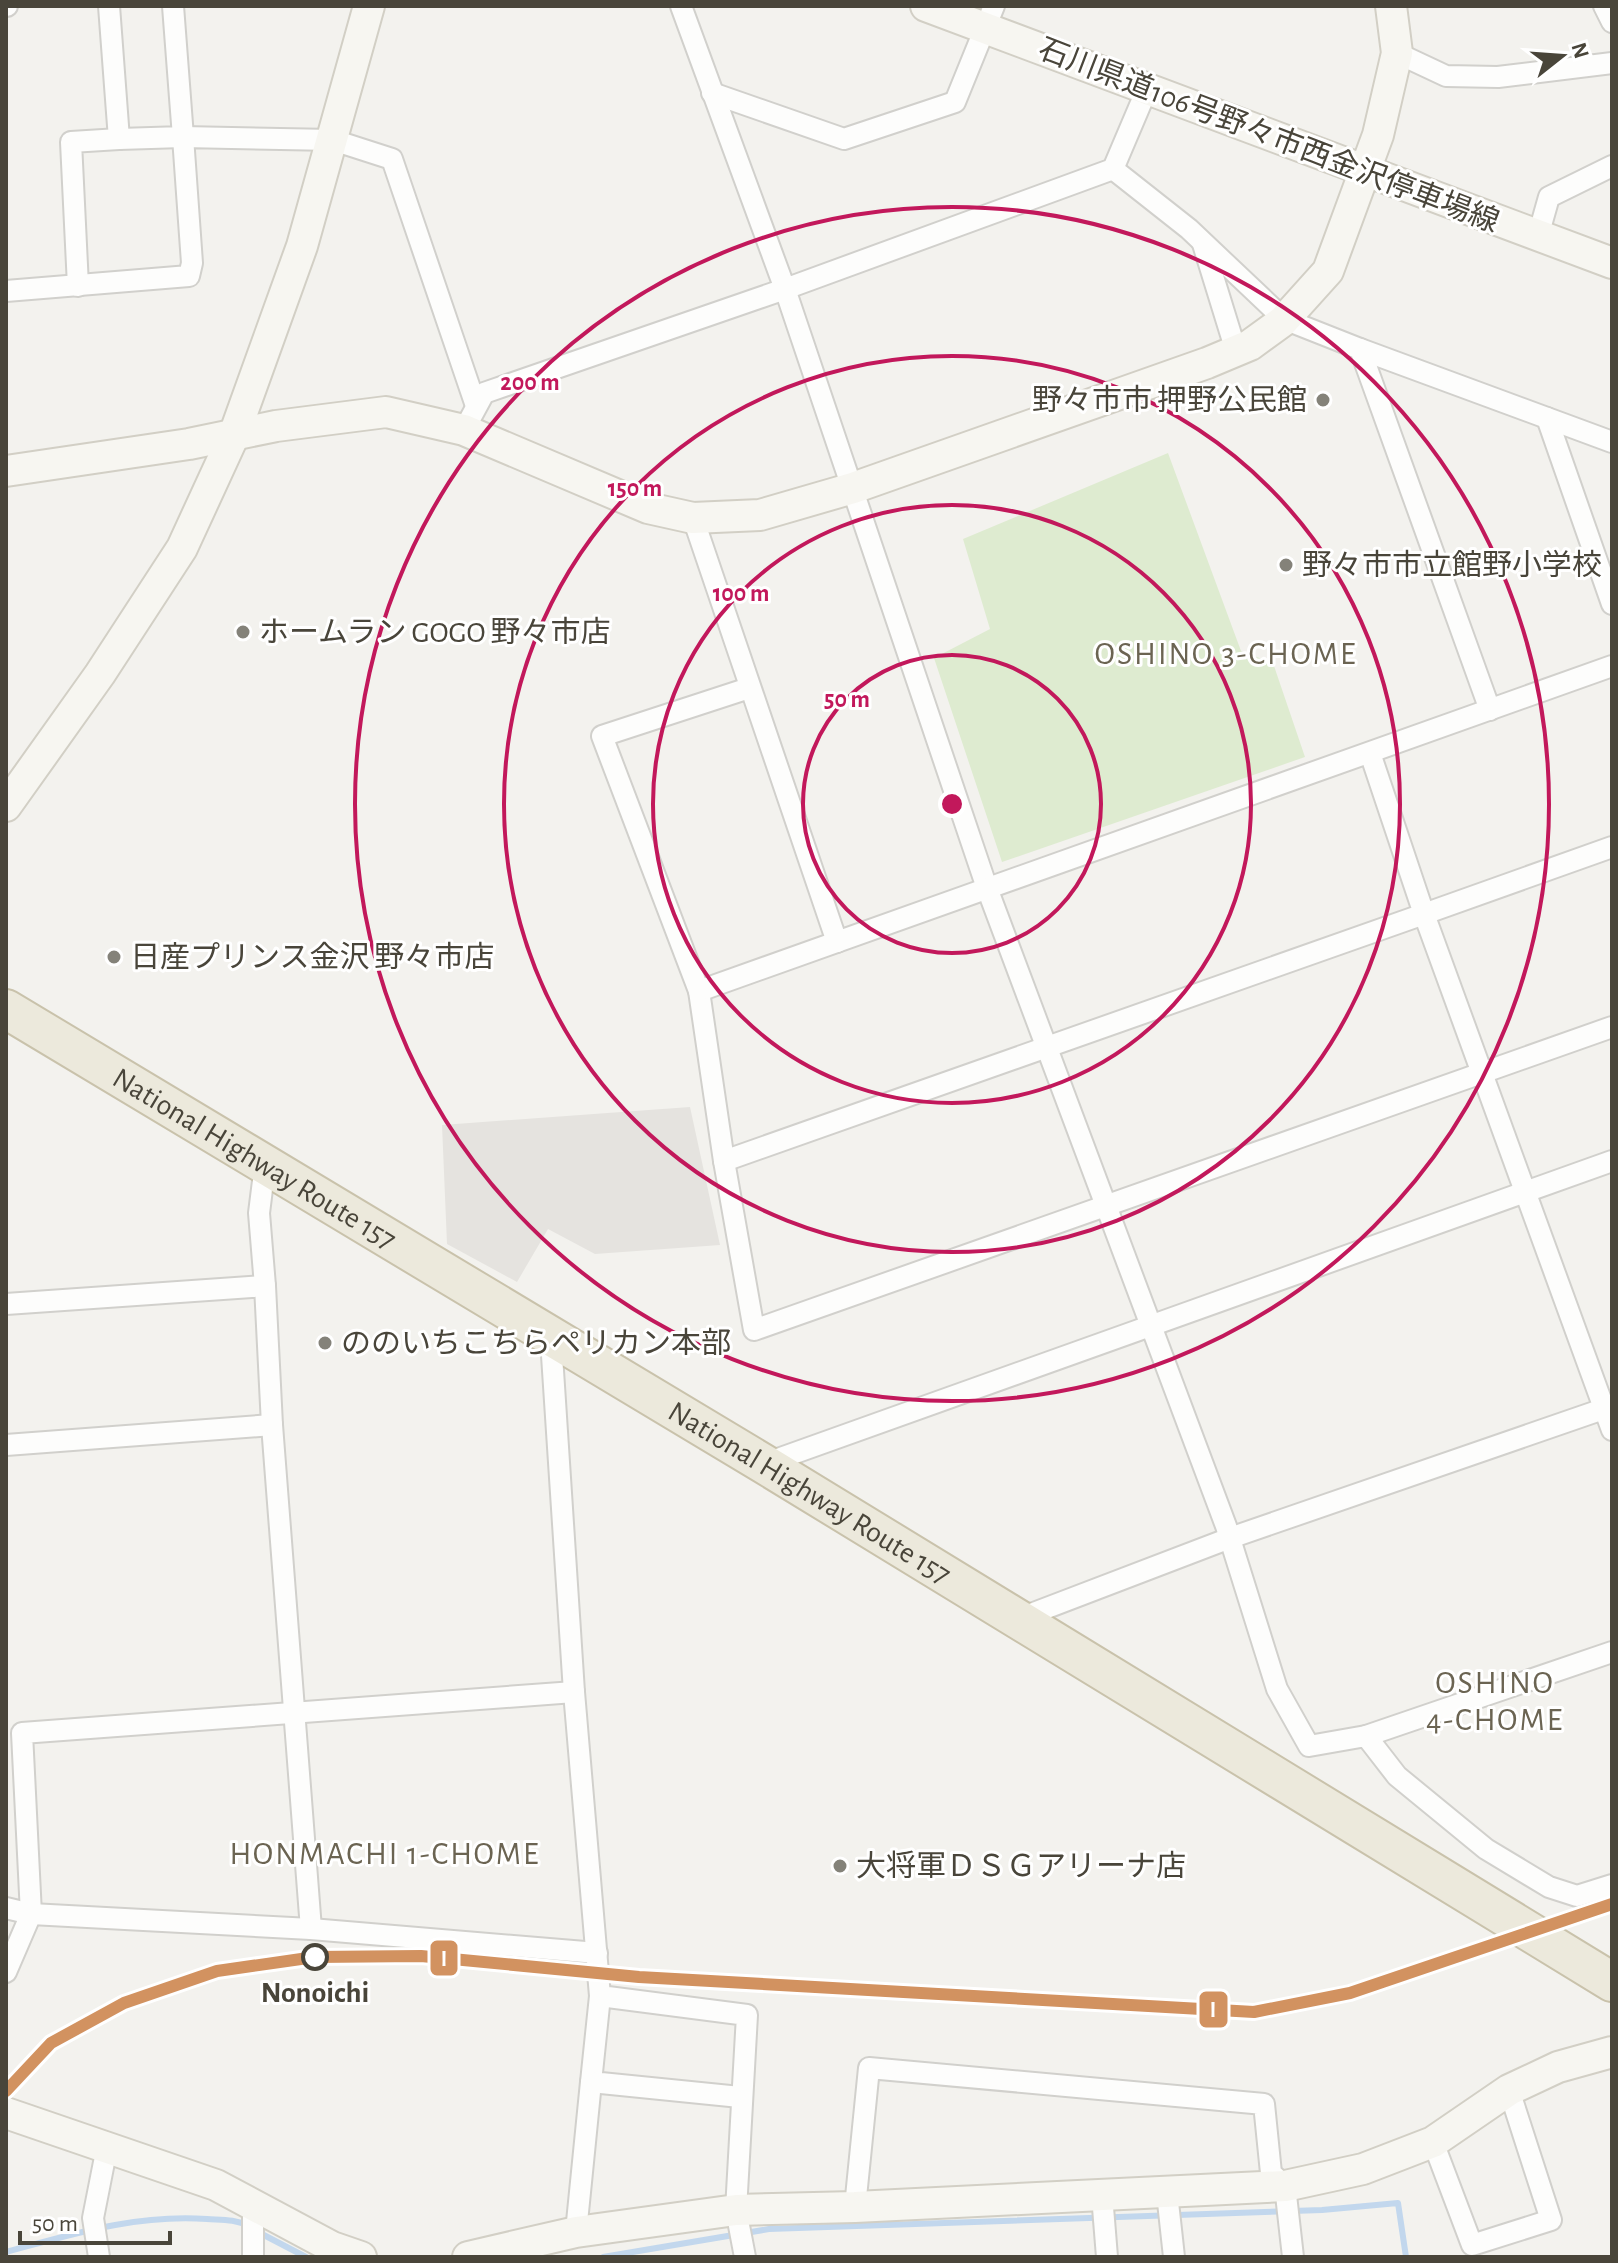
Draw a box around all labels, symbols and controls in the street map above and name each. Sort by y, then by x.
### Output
north arrow [1522,16,1602,96]
street label: 石川県道106号野々市西金沢停車場線 [1034,32,1504,238]
text: N [1567,40,1593,61]
text: 200 m [500,371,560,395]
place label: 野々市市 押野公民館 [1032,384,1307,416]
marker: 野々市市 押野公民館 [1314,391,1332,409]
text: 150 m [608,477,662,501]
place label: 野々市市立館野小学校 [1302,549,1602,581]
marker: 野々市市立館野小学校 [1277,556,1295,574]
text: 100 m [713,582,769,606]
place label: ホームラン GOGO 野々市店 [259,616,611,648]
marker: ホームラン GOGO 野々市店 [234,623,252,641]
district label: OSHINO 3-CHOME [1095,638,1357,670]
text: 50 m [824,688,870,712]
centre of rings [938,790,966,818]
place label: 日産プリンス金沢 野々市店 [130,941,494,973]
marker: 日産プリンス金沢 野々市店 [105,948,123,966]
street label: National Highway Route 157 [107,1063,401,1255]
place label: ののいちこちらペリカン本部 [341,1327,731,1359]
marker: ののいちこちらペリカン本部 [316,1334,334,1352]
street label: National Highway Route 157 [663,1396,956,1590]
district label: OSHINO 4-CHOME [1426,1667,1564,1736]
district label: HONMACHI 1-CHOME [229,1838,541,1870]
place label: 大将軍ＤＳＧアリーナ店 [856,1850,1186,1882]
marker: 大将軍ＤＳＧアリーナ店 [831,1857,849,1875]
line badge: I [429,1939,459,1977]
marker: Nonoichi [302,1944,328,1970]
text: I [441,1948,447,1970]
place label: Nonoichi [261,1978,369,2008]
line badge: I [1198,1990,1229,2029]
text: I [1210,1999,1216,2021]
scale bar [20,2195,170,2245]
text: 50 m [32,2212,78,2236]

